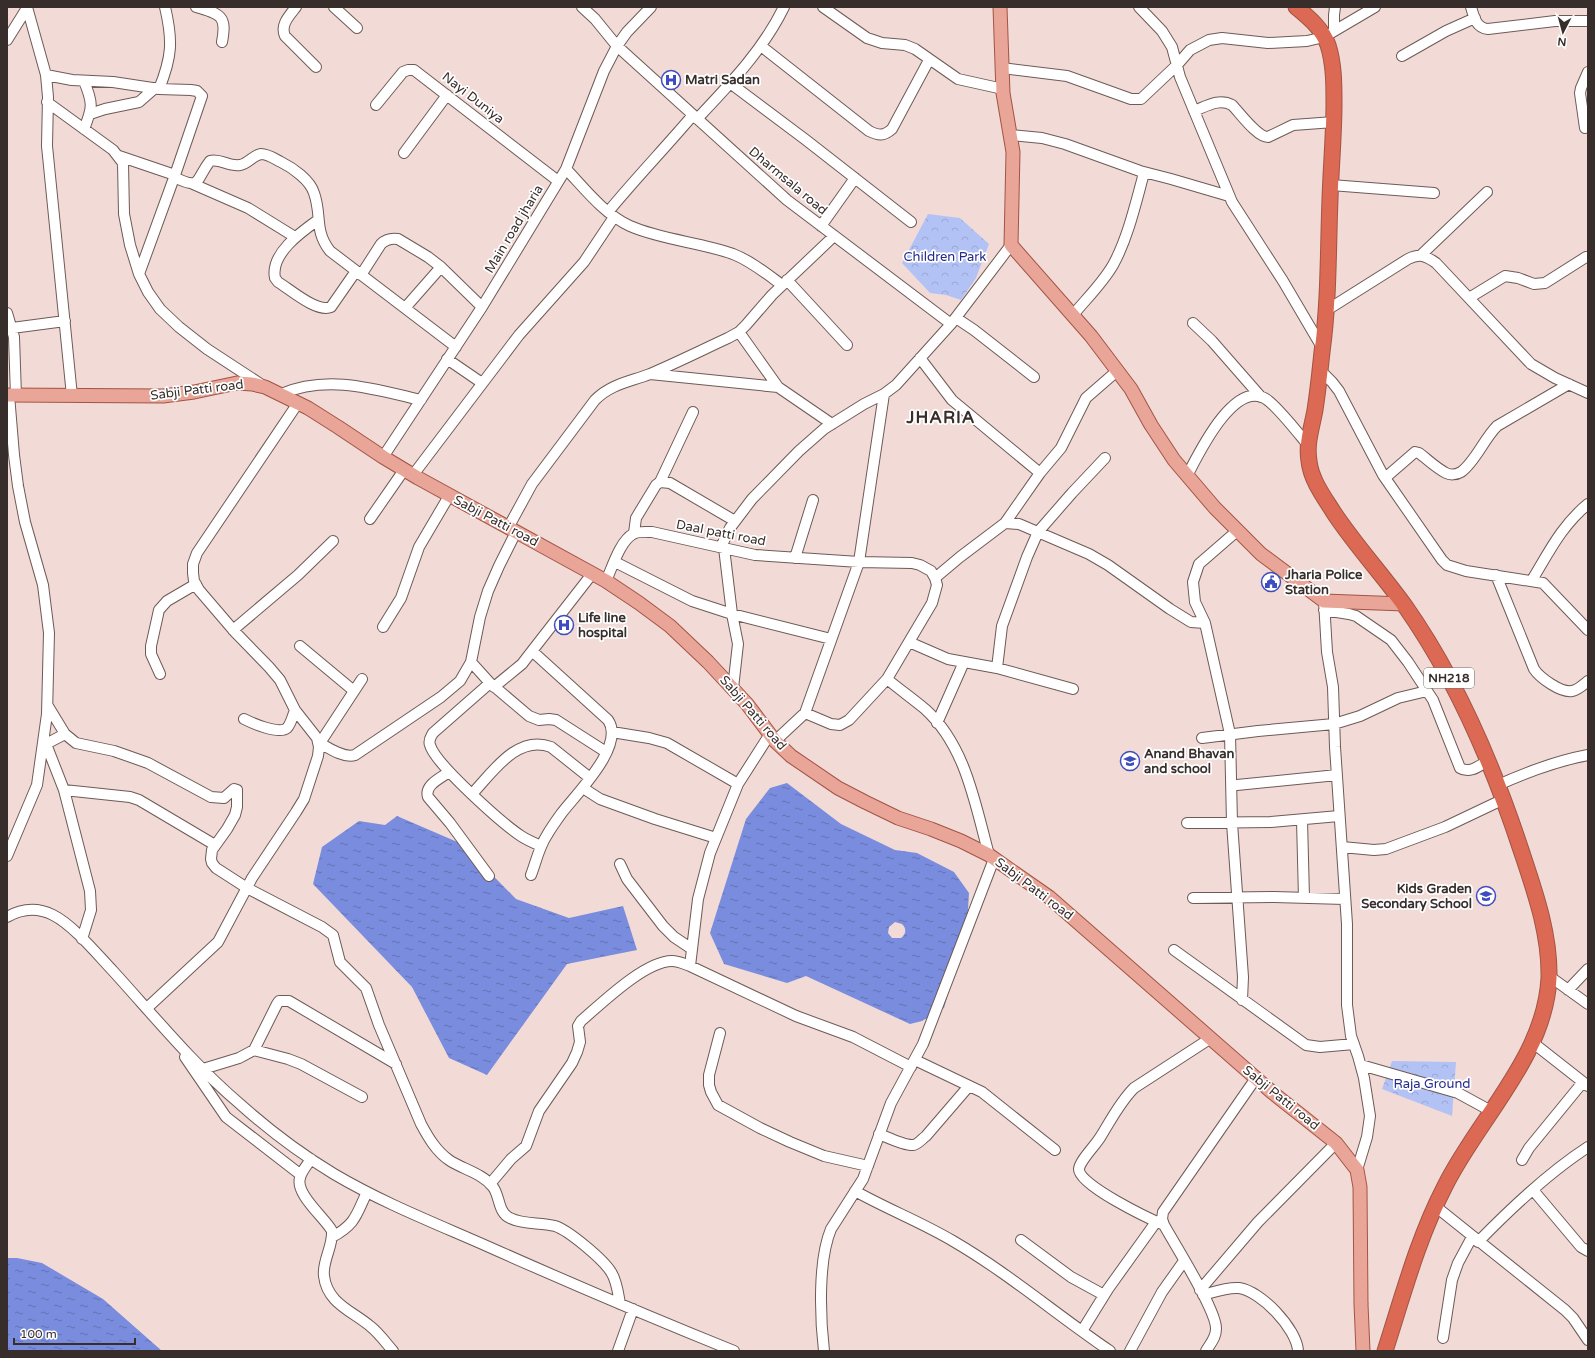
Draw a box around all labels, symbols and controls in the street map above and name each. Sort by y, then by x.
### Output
north arrow [1543,12,1583,52]
text: N [1557,35,1567,48]
street label: Nayi Duniya [439,69,507,127]
hospital icon: Matri Sadan [660,69,682,91]
place label: Matri Sadan [685,72,760,88]
street label: Dharmsala road [746,144,830,218]
street label: Main road jharia [481,182,547,276]
park label: Children Park [904,249,986,265]
street label: Sabji Patti road [150,376,244,404]
district label: JHARIA [905,407,976,428]
street label: Sabji Patti road [451,492,541,550]
street label: Daal patti road [675,516,767,550]
place label: Jharia Police Station [1284,567,1363,598]
public building icon: Jharia Police Station [1260,571,1282,593]
place label: Life line hospital [578,610,627,641]
hospital icon: Life line hospital [553,614,575,636]
road number: NH218 [1424,668,1474,688]
street label: Sabji Patti road [716,672,790,754]
place label: Anand Bhavan and school [1144,746,1234,777]
school or university icon: Anand Bhavan and school [1119,750,1141,772]
street label: Sabji Patti road [992,854,1076,924]
place label: Kids Graden Secondary School [1361,881,1472,912]
school or university icon: Kids Graden Secondary School [1475,885,1497,907]
street label: Sabji Patti road [1240,1062,1322,1134]
park label: Raja Ground [1393,1076,1471,1092]
scale bar [14,1320,135,1346]
text: 100 m [20,1327,57,1341]

